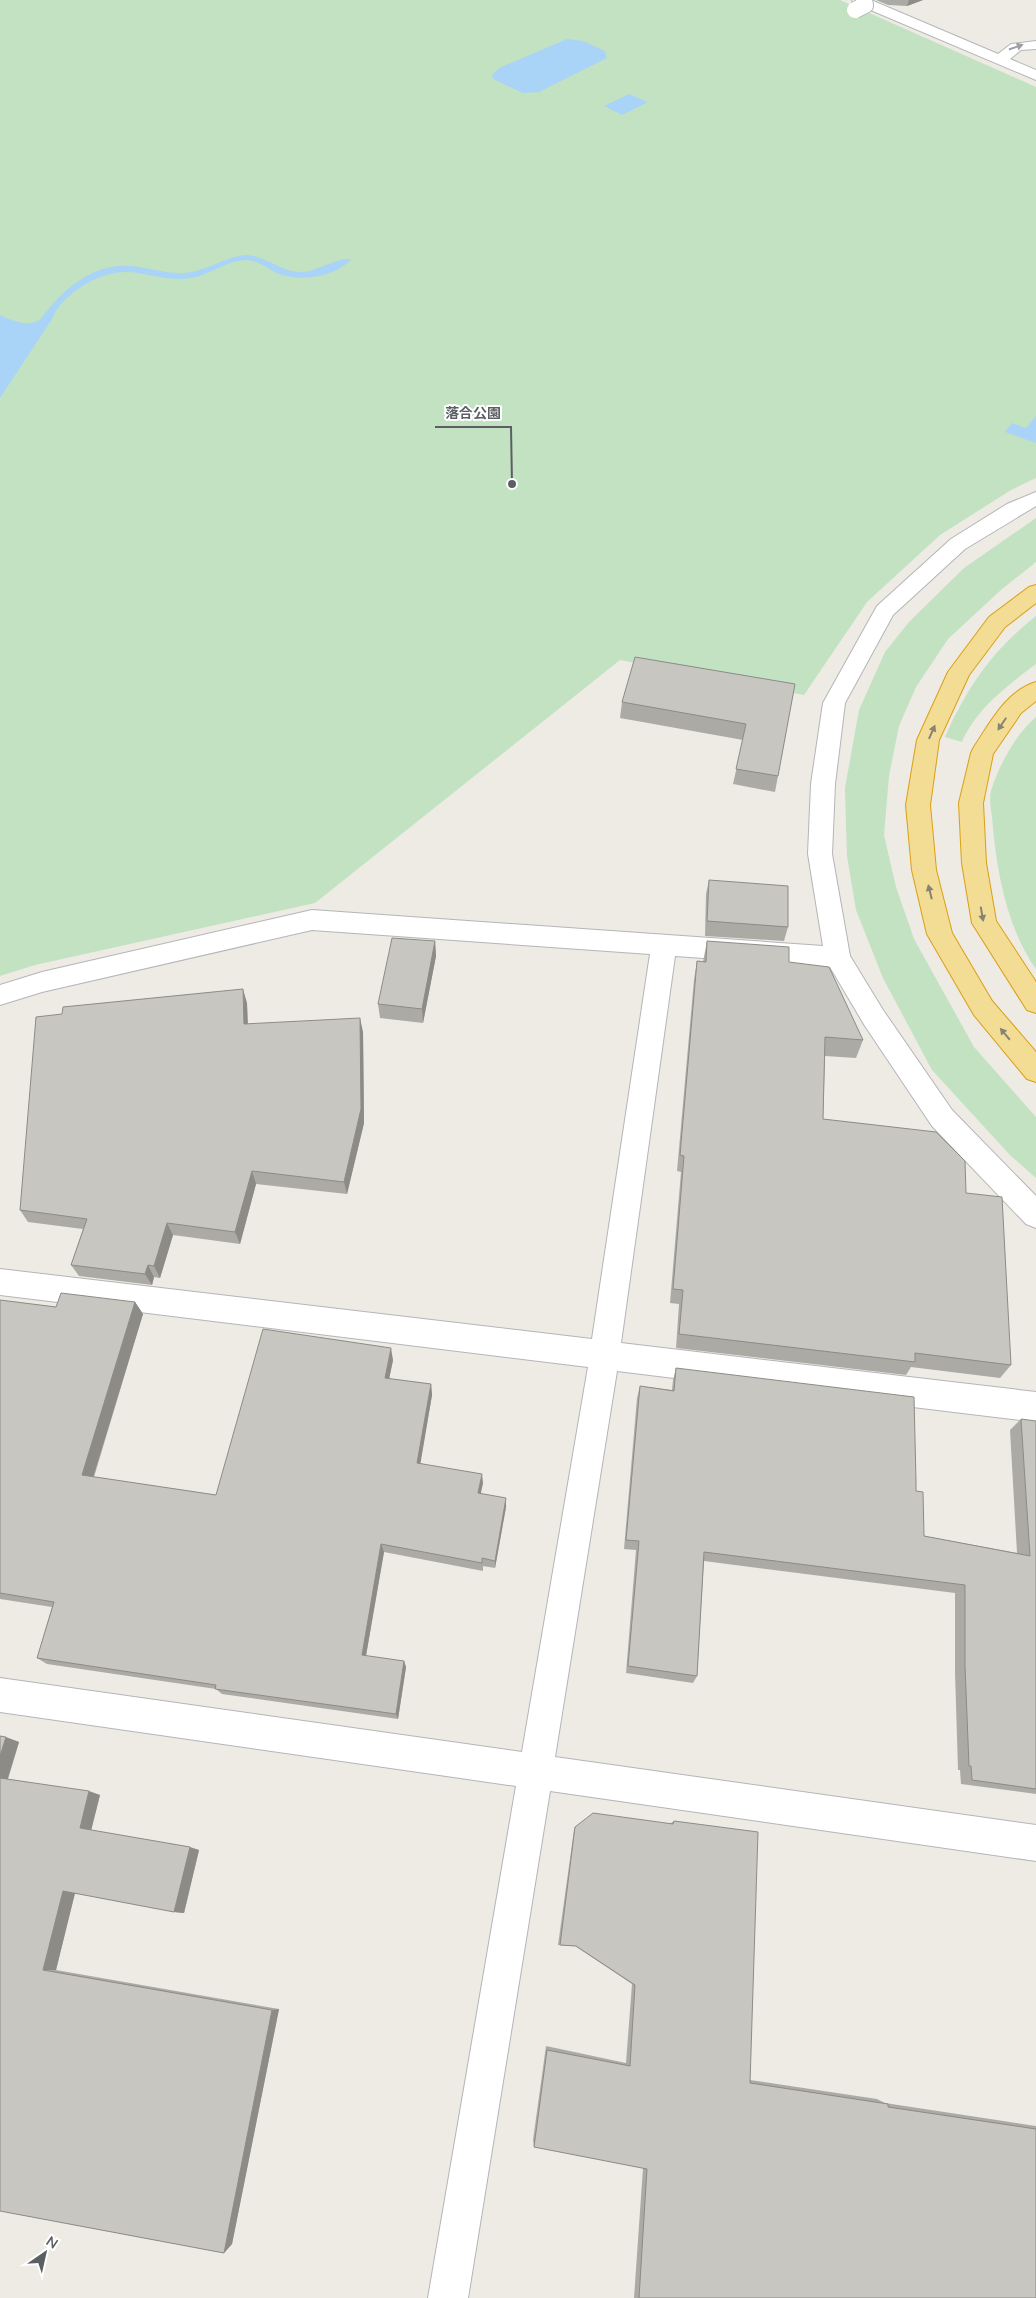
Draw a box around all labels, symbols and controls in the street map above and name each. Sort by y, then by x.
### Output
one-way arrow [1009,43,1024,51]
callout: 落合公園 [435,398,511,427]
text: 落合公園 [445,404,501,422]
one-way arrow [997,717,1007,731]
one-way arrow [928,725,936,739]
one-way arrow [926,884,934,900]
one-way arrow [979,906,987,922]
one-way arrow [999,1028,1010,1041]
north arrow [20,2228,70,2278]
text: N [43,2232,62,2253]

